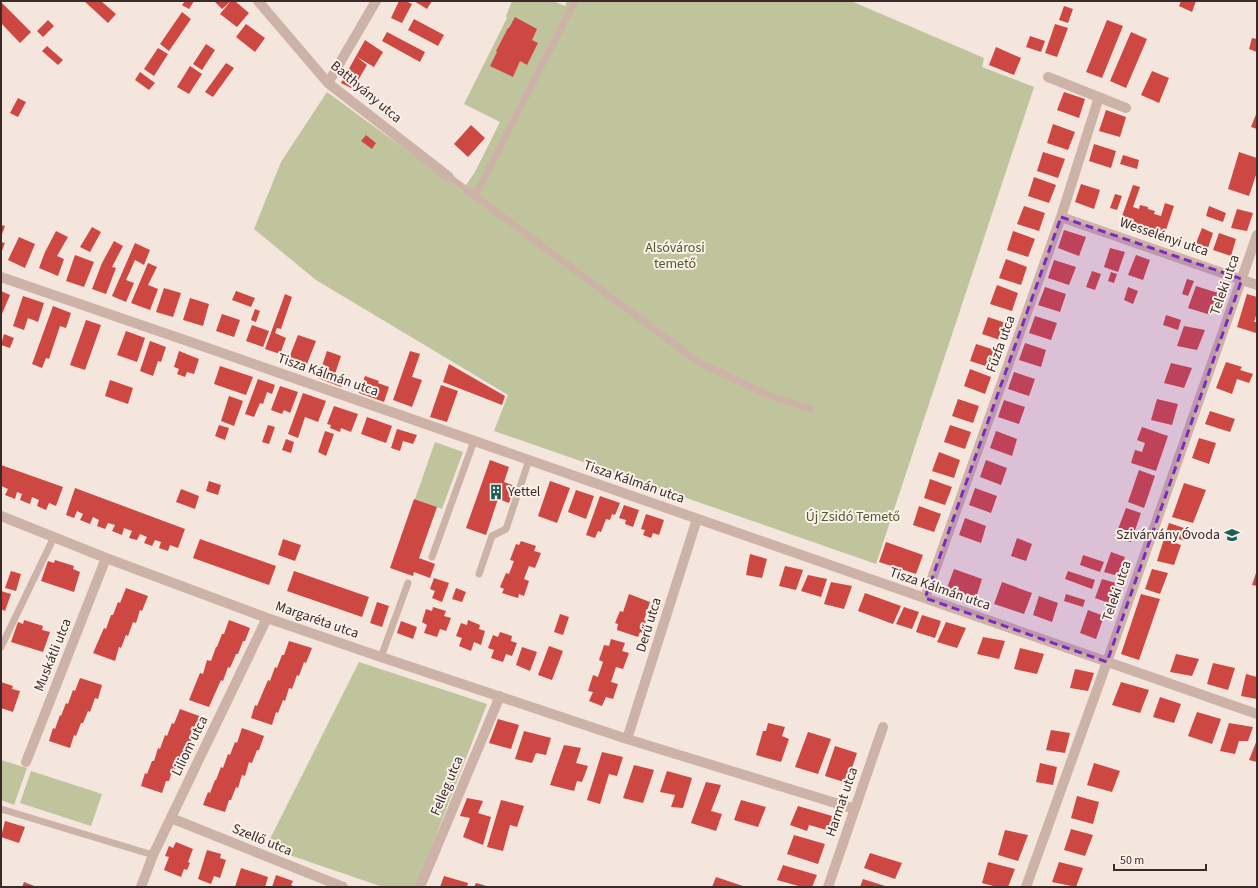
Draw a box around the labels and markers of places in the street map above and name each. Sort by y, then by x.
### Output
place label: Yettel [507,482,541,502]
building icon: Yettel [487,483,505,501]
place label: Szivárvány Óvoda [1116,525,1220,545]
school or university icon: Szivárvány Óvoda [1223,526,1241,544]

